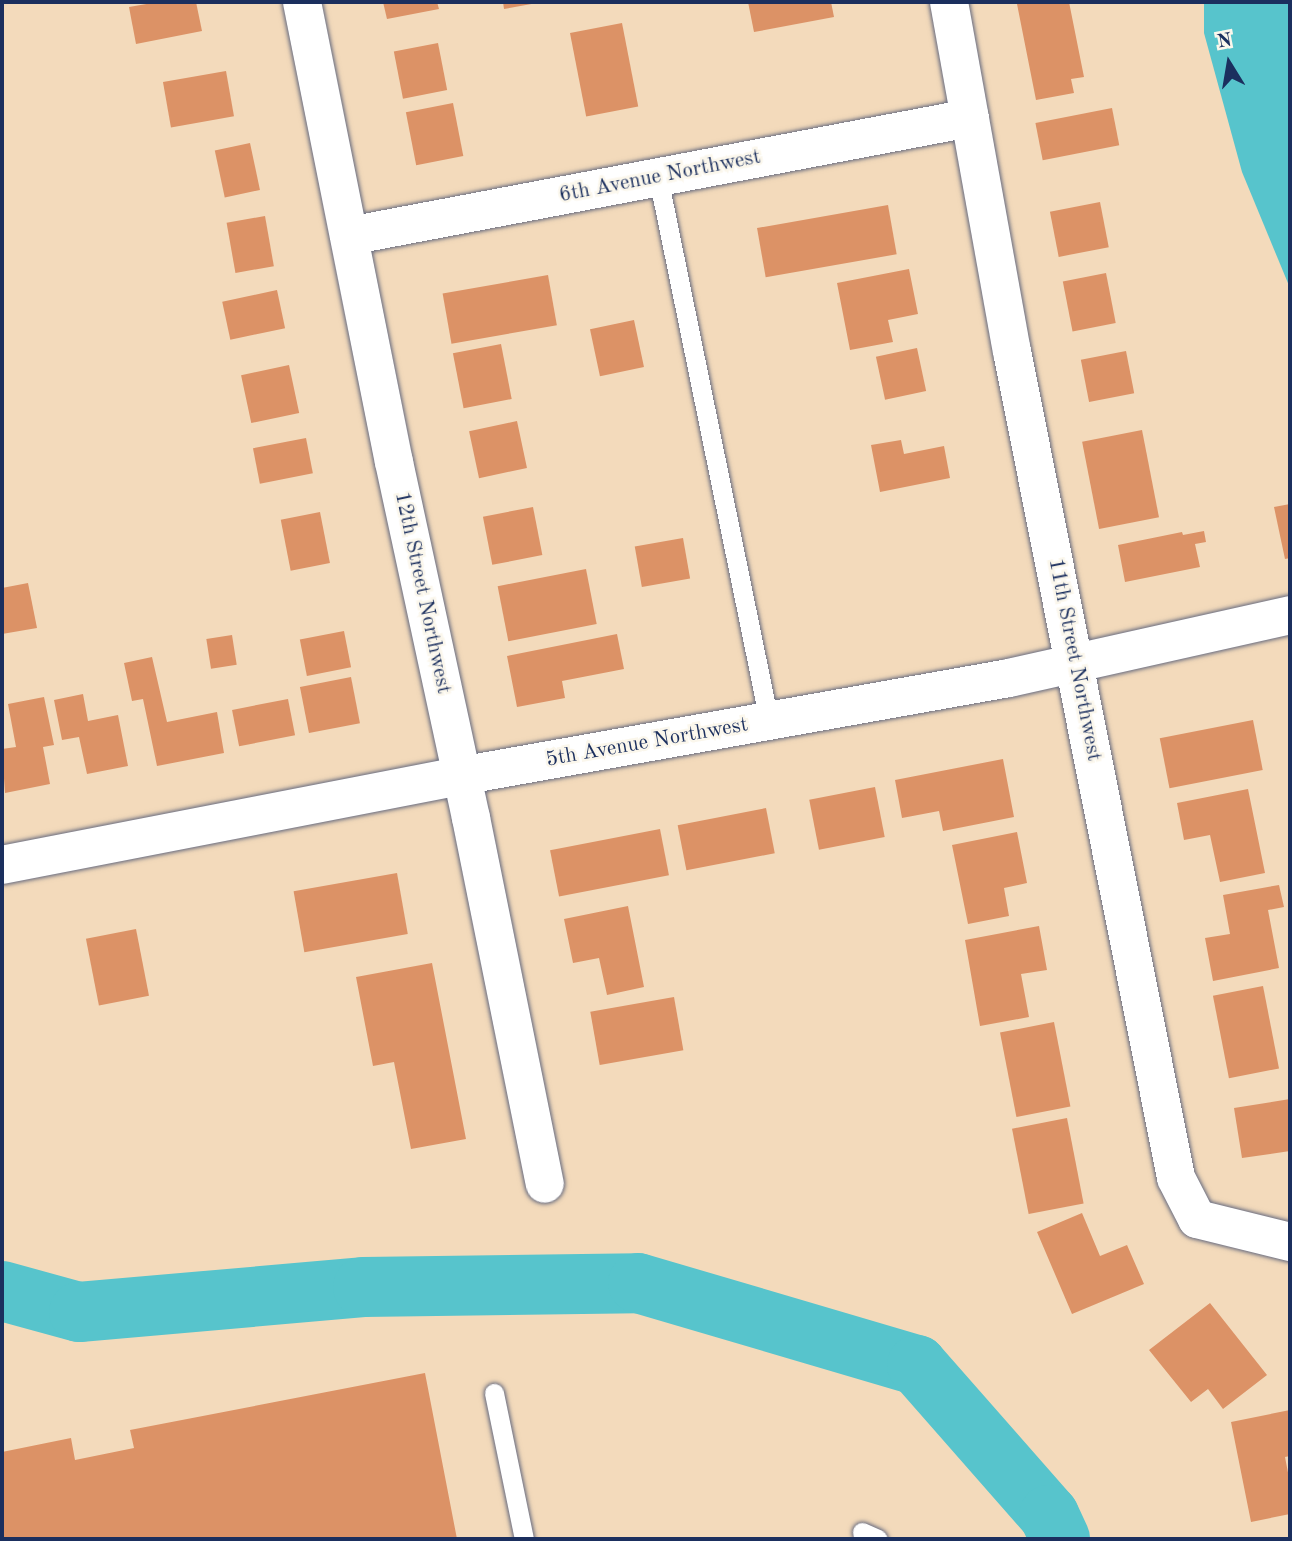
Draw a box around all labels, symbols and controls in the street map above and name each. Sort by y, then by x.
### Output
north arrow [1194,28,1264,98]
text: N [1216,31,1234,53]
street label: 6th Avenue Northwest [557,145,763,209]
street label: 12th Street Northwest [388,490,456,696]
street label: 11th Street Northwest [1042,557,1106,763]
street label: 5th Avenue Northwest [544,713,750,773]

